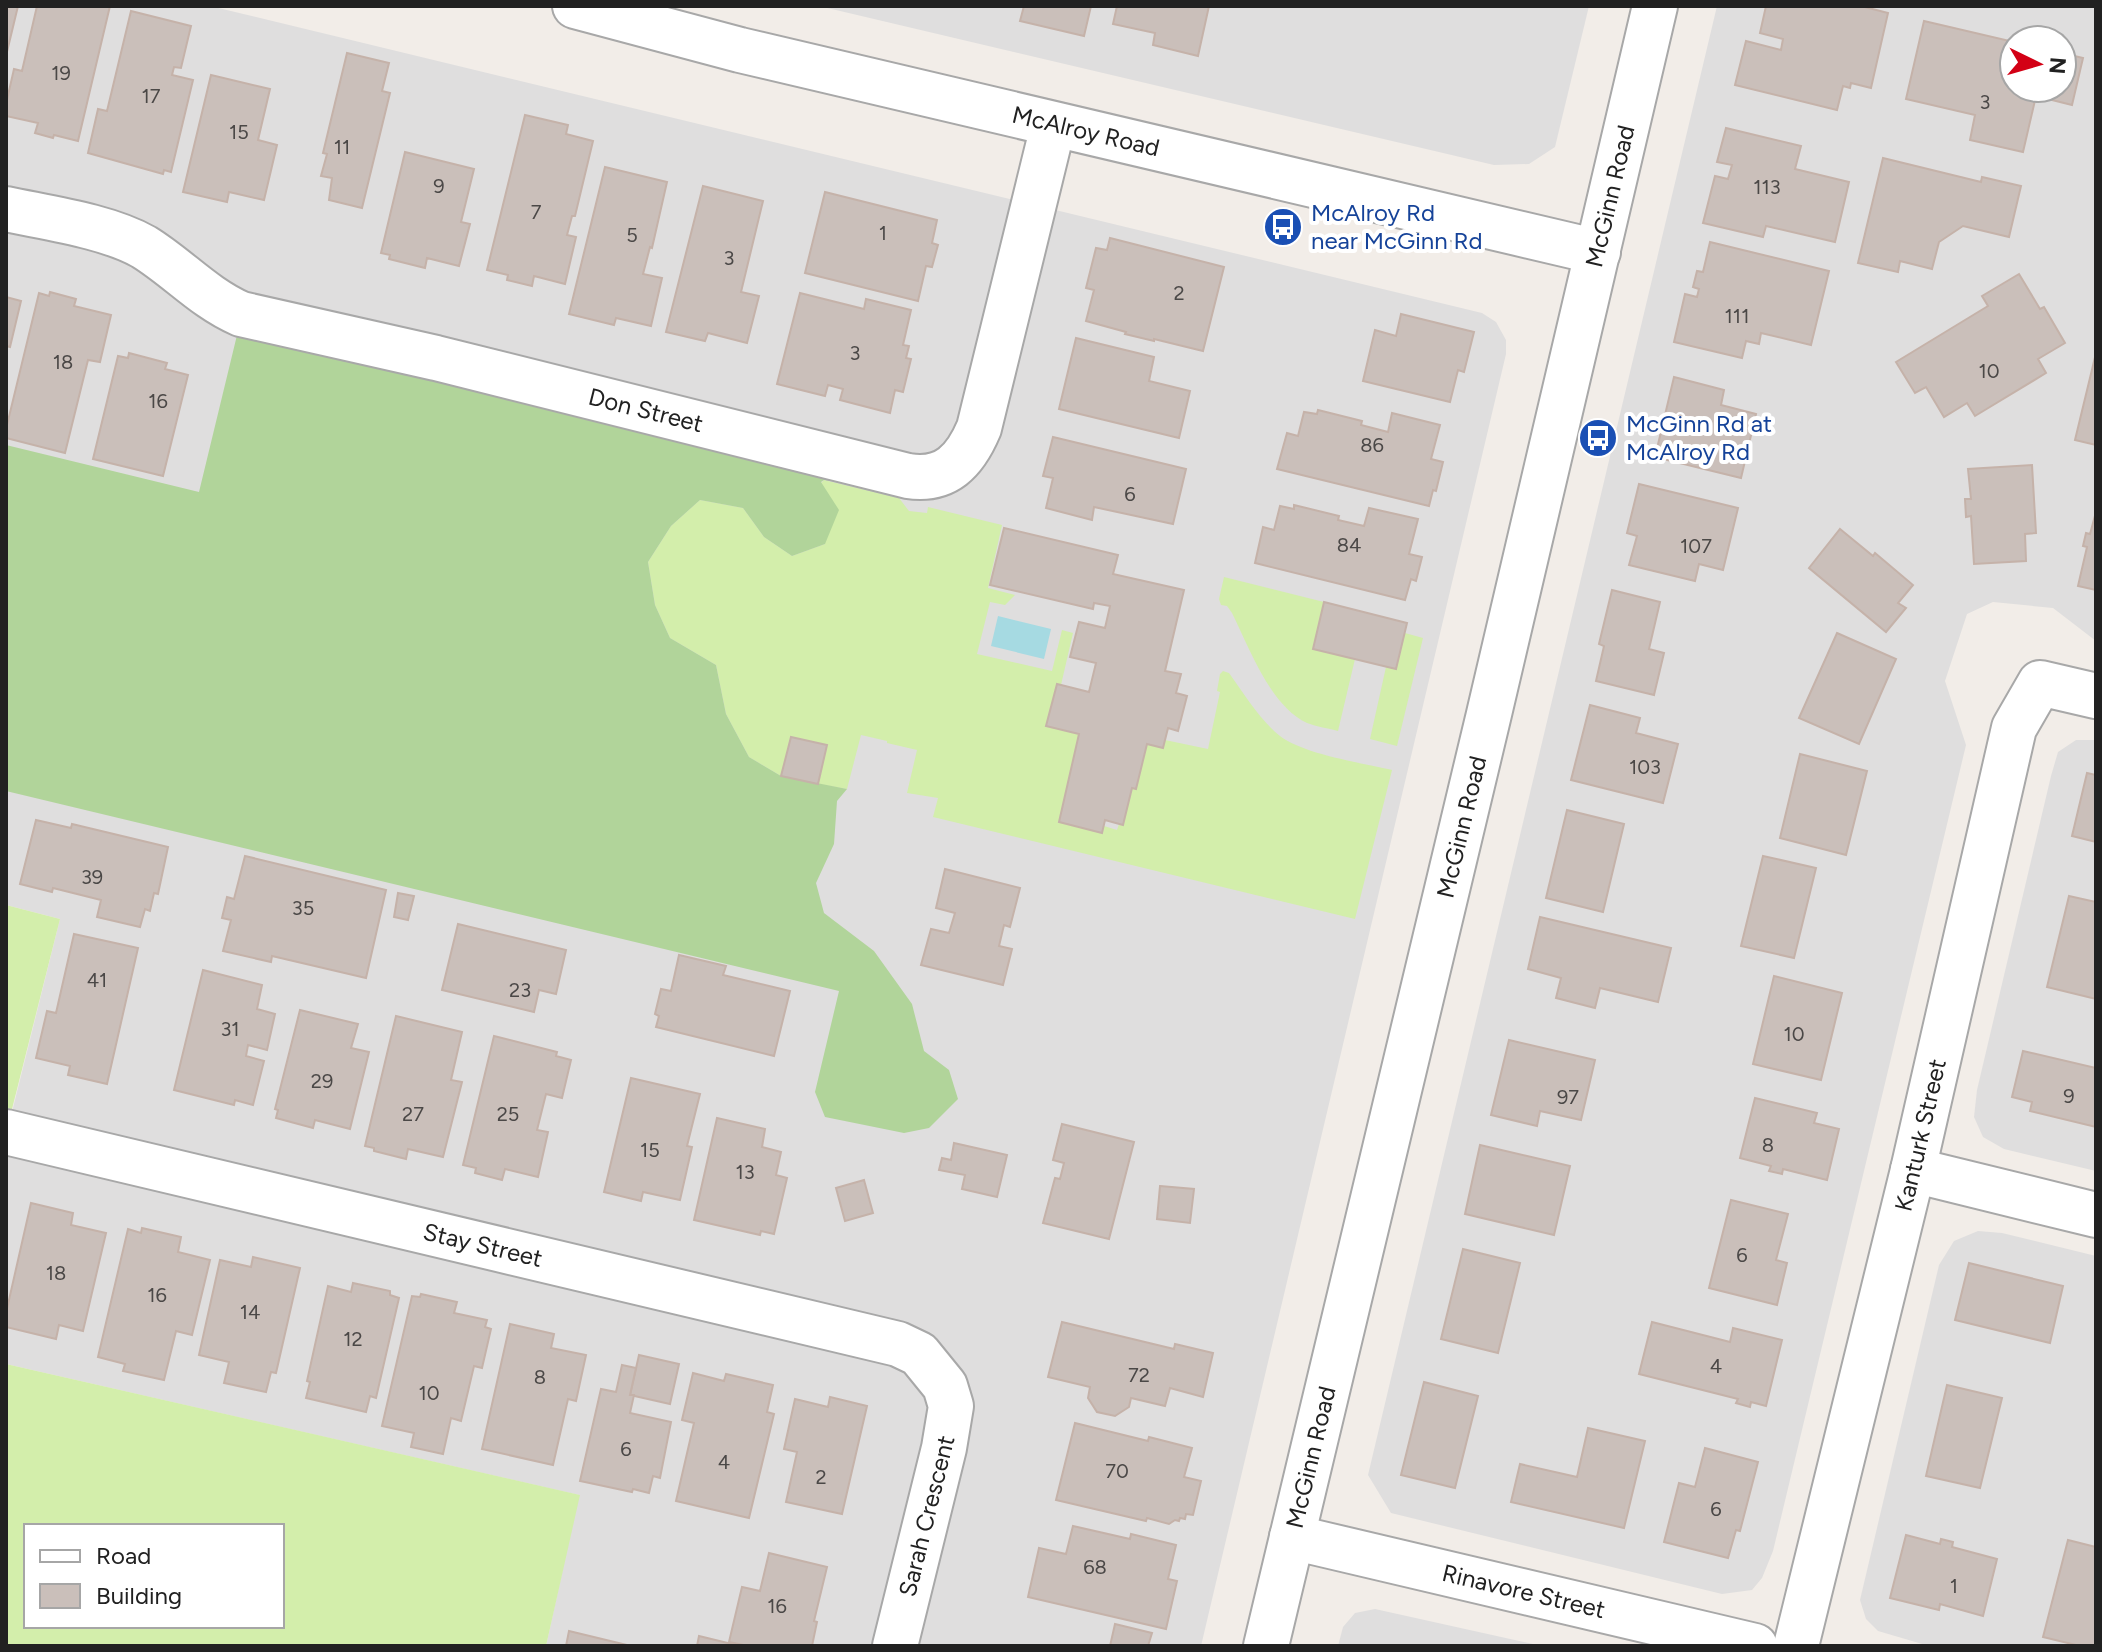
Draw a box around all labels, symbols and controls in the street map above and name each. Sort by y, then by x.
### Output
north arrow [1998,24,2078,104]
text: N [2043,56,2072,75]
house number: 19 [51,61,71,85]
house number: 17 [142,84,161,108]
house number: 3 [1980,90,1990,114]
street label: McAlroy Road [1009,100,1162,162]
house number: 15 [229,120,249,144]
street label: McGinn Road [1579,122,1641,270]
house number: 11 [334,135,350,159]
house number: 9 [433,174,445,198]
house number: 113 [1753,175,1781,199]
place label: McAlroy Rd near McGinn Rd [1311,198,1483,255]
house number: 7 [531,200,542,224]
bus stop icon: McAlroy Rd near McGinn Rd [1262,206,1304,248]
house number: 1 [879,221,887,245]
house number: 5 [626,223,638,247]
house number: 3 [724,246,734,270]
house number: 2 [1173,281,1185,305]
house number: 111 [1725,304,1749,328]
house number: 3 [850,341,860,365]
house number: 18 [53,350,73,374]
house number: 10 [1978,359,2000,383]
street label: Don Street [586,382,706,438]
house number: 16 [148,389,168,413]
place label: McGinn Rd at McAlroy Rd [1626,409,1772,466]
bus stop icon: McGinn Rd at McAlroy Rd [1577,417,1619,459]
house number: 86 [1360,433,1384,457]
house number: 6 [1124,482,1136,506]
house number: 84 [1337,533,1361,557]
house number: 107 [1680,534,1712,558]
street label: McGinn Road [1430,753,1492,901]
house number: 103 [1629,755,1661,779]
house number: 39 [81,865,103,889]
house number: 35 [292,896,314,920]
house number: 41 [87,968,107,992]
house number: 23 [509,978,531,1002]
house number: 31 [220,1017,240,1041]
house number: 10 [1783,1022,1805,1046]
street label: Kanturk Street [1888,1056,1952,1214]
house number: 29 [311,1069,333,1093]
house number: 9 [2063,1084,2075,1108]
house number: 97 [1557,1085,1579,1109]
house number: 27 [402,1102,424,1126]
house number: 25 [497,1102,519,1126]
house number: 8 [1762,1133,1774,1157]
house number: 15 [640,1138,660,1162]
house number: 13 [735,1160,755,1184]
street label: Stay Street [420,1217,545,1273]
house number: 6 [1736,1243,1748,1267]
house number: 18 [46,1261,66,1285]
house number: 16 [147,1283,167,1307]
house number: 14 [240,1300,260,1324]
house number: 12 [343,1327,363,1351]
house number: 4 [1710,1354,1722,1378]
house number: 72 [1128,1363,1150,1387]
house number: 8 [534,1365,546,1389]
house number: 10 [418,1381,440,1405]
street label: McGinn Road [1280,1383,1342,1531]
street label: Sarah Crescent [892,1432,961,1599]
house number: 6 [620,1437,632,1461]
house number: 4 [718,1450,730,1474]
house number: 70 [1105,1459,1129,1483]
house number: 2 [815,1465,827,1489]
house number: 6 [1710,1497,1722,1521]
legend [24,1524,284,1628]
text: Road [96,1541,151,1570]
house number: 68 [1083,1555,1107,1579]
street label: Rinavore Street [1439,1558,1608,1624]
house number: 1 [1950,1574,1958,1598]
text: Building [96,1581,182,1610]
house number: 16 [767,1594,787,1618]

